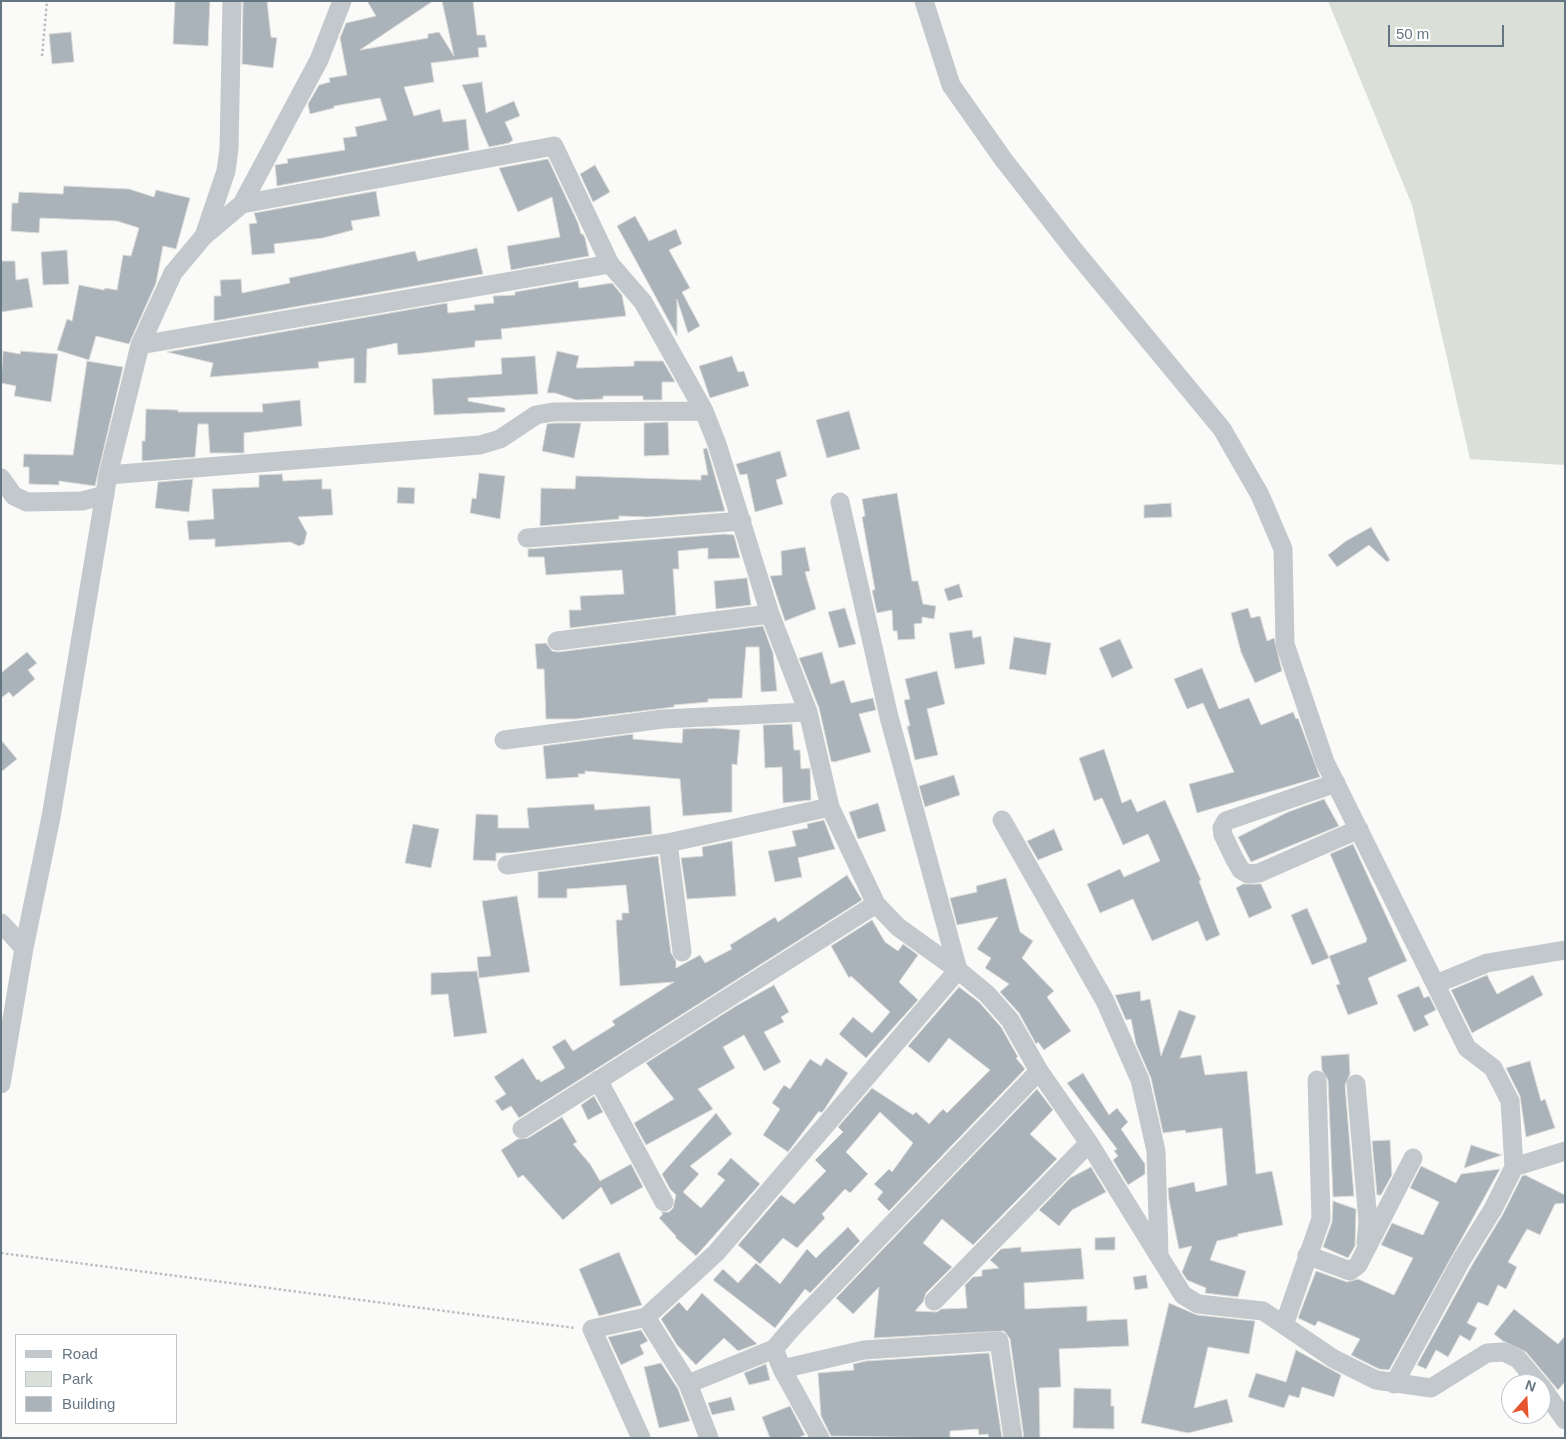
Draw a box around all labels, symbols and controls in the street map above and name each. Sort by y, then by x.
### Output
scale bar [1391,15,1507,47]
text: 50 m [1396,25,1429,42]
legend [15,1334,178,1424]
text: Road [62,1345,98,1362]
text: Park [62,1370,93,1387]
north arrow [1501,1374,1551,1424]
text: N [1523,1377,1538,1395]
text: Building [62,1395,115,1412]

